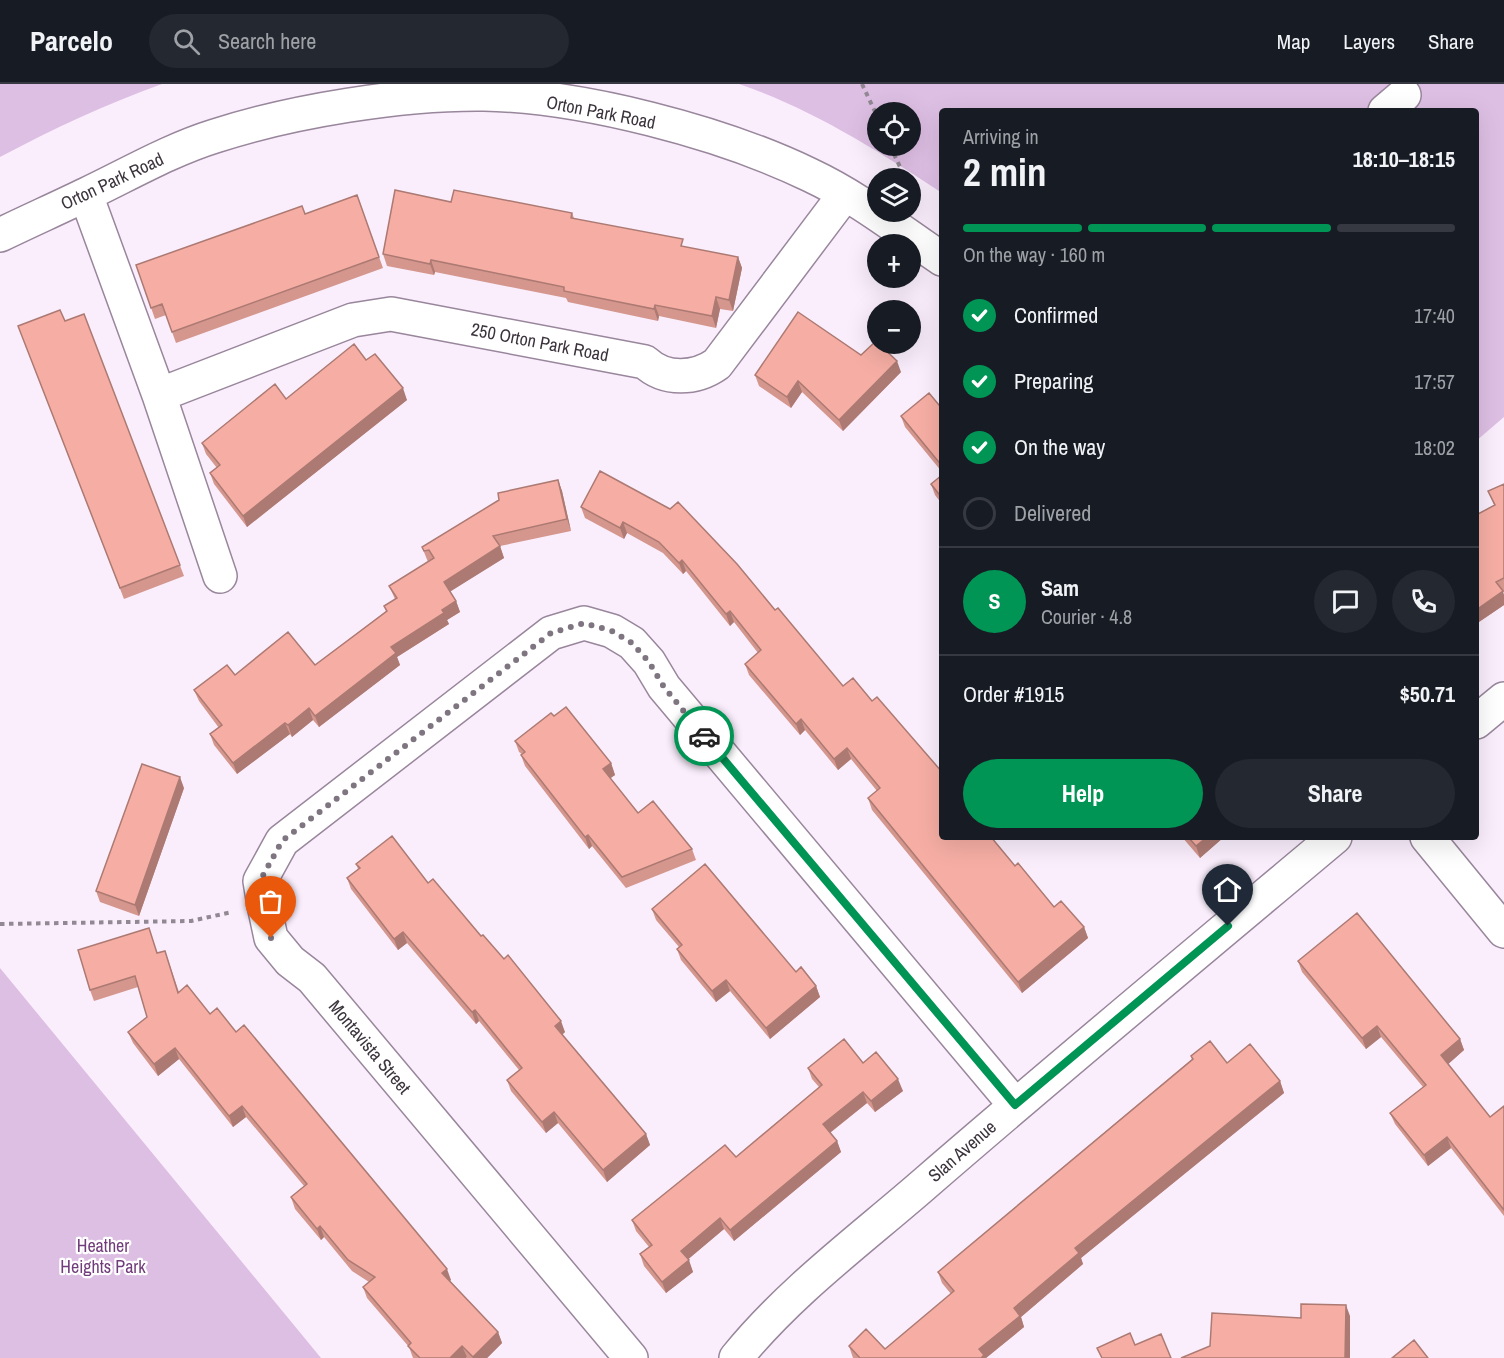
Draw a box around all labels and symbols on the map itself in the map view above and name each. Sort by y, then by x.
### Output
street label: Orton Park Road [544,89,658,135]
street label: Orton Park Road [57,146,167,216]
street label: 250 Orton Park Road [469,316,611,368]
courier [674,706,734,766]
pin [1202,864,1253,926]
pin [245,876,296,938]
street label: Montavista Street [323,995,417,1099]
street label: Slan Avenue [923,1114,1001,1188]
park label: Heather Heights Park [60,1233,146,1279]

